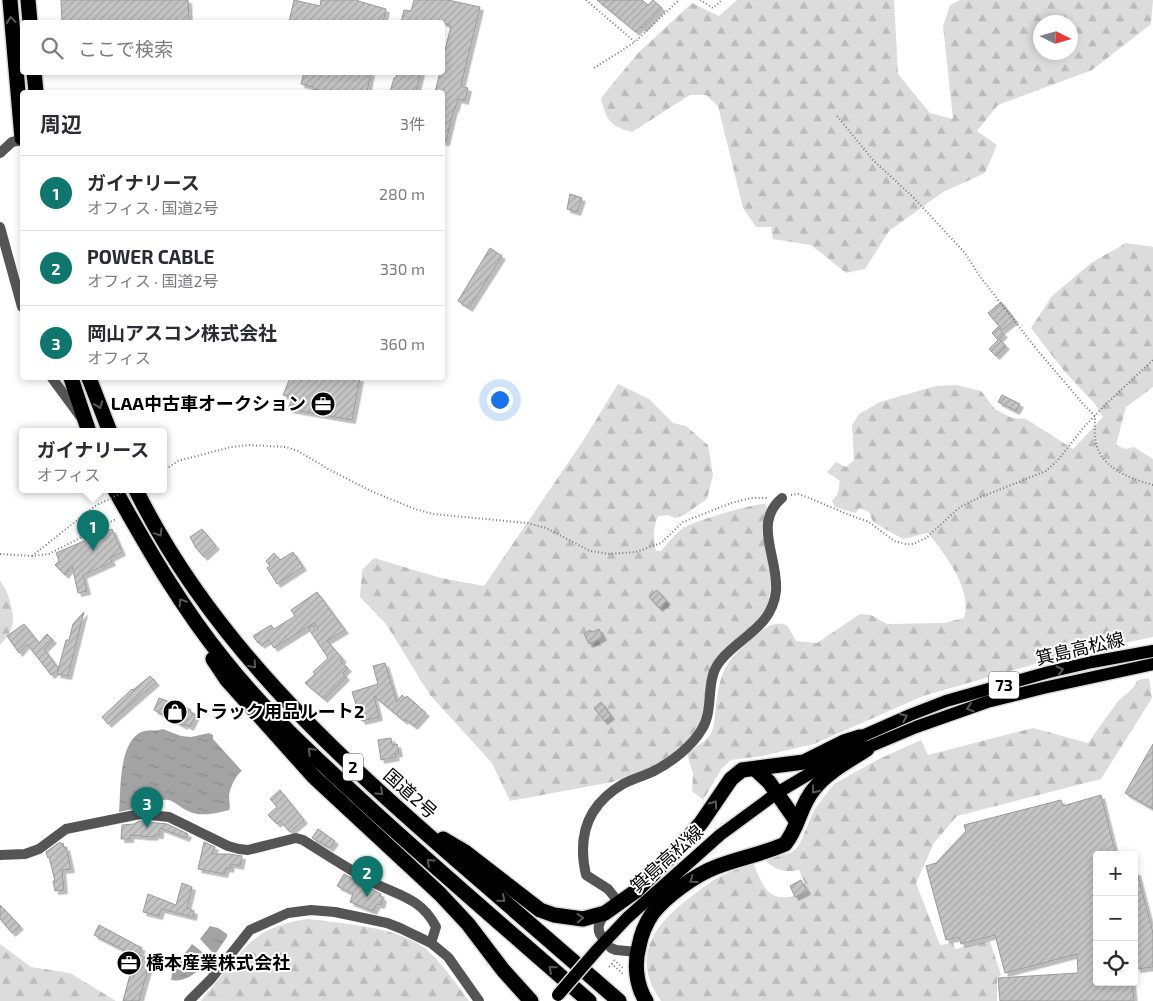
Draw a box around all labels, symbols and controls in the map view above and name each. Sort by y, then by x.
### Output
one-way arrow [6,15,17,23]
north arrow [1033,15,1078,60]
search box [20,20,445,75]
icon: search [38,34,66,62]
text: ここで検索 [78,37,173,60]
text: 周辺 [40,111,82,136]
text: 3件 [400,114,425,133]
text: ガイナリース [87,171,200,194]
text: 1 [53,184,59,203]
text: 280 m [379,184,425,203]
text: オフィス · 国道2号 [87,198,219,217]
text: POWER CABLE [87,245,215,268]
text: 2 [51,259,61,278]
text: 330 m [380,259,425,278]
text: オフィス · 国道2号 [87,271,219,290]
text: 岡山アスコン株式会社 [87,321,277,344]
text: 3 [51,334,61,353]
text: 360 m [380,334,425,353]
text: オフィス [87,348,151,367]
your location [487,387,513,413]
office icon: LAA中古車オークション [310,391,336,417]
place label: LAA中古車オークション [111,392,306,414]
one-way arrow [93,400,103,409]
popup [19,428,167,493]
text: ガイナリース [37,438,149,461]
text: オフィス [37,465,100,484]
pin: 1 [77,510,109,551]
one-way arrow [152,527,162,536]
one-way arrow [179,599,189,608]
street label: 箕島高松線 [1033,627,1126,669]
one-way arrow [247,659,256,668]
one-way arrow [1055,665,1064,676]
road number: 73 [989,672,1019,698]
shop icon: トラック用品ルート2 [162,699,188,725]
place label: トラック用品ルート2 [192,700,364,722]
one-way arrow [966,703,974,713]
one-way arrow [899,713,908,724]
one-way arrow [308,748,317,757]
road number: 2 [343,754,363,780]
street label: 国道2号 [379,764,442,823]
one-way arrow [811,784,820,793]
one-way arrow [374,786,383,795]
pin: 3 [131,787,163,828]
one-way arrow [707,801,717,810]
street label: 箕島高松線 [626,820,707,897]
map controls [1093,851,1138,986]
button: + [1093,851,1138,896]
pin: 2 [351,856,383,897]
one-way arrow [426,859,435,868]
one-way arrow [689,874,699,883]
one-way arrow [496,894,505,902]
button: − [1093,896,1138,941]
one-way arrow [577,912,585,923]
button: locate [1093,941,1138,986]
office icon: 橋本産業株式会社 [116,950,142,976]
place label: 橋本産業株式会社 [146,951,290,973]
one-way arrow [549,966,558,975]

